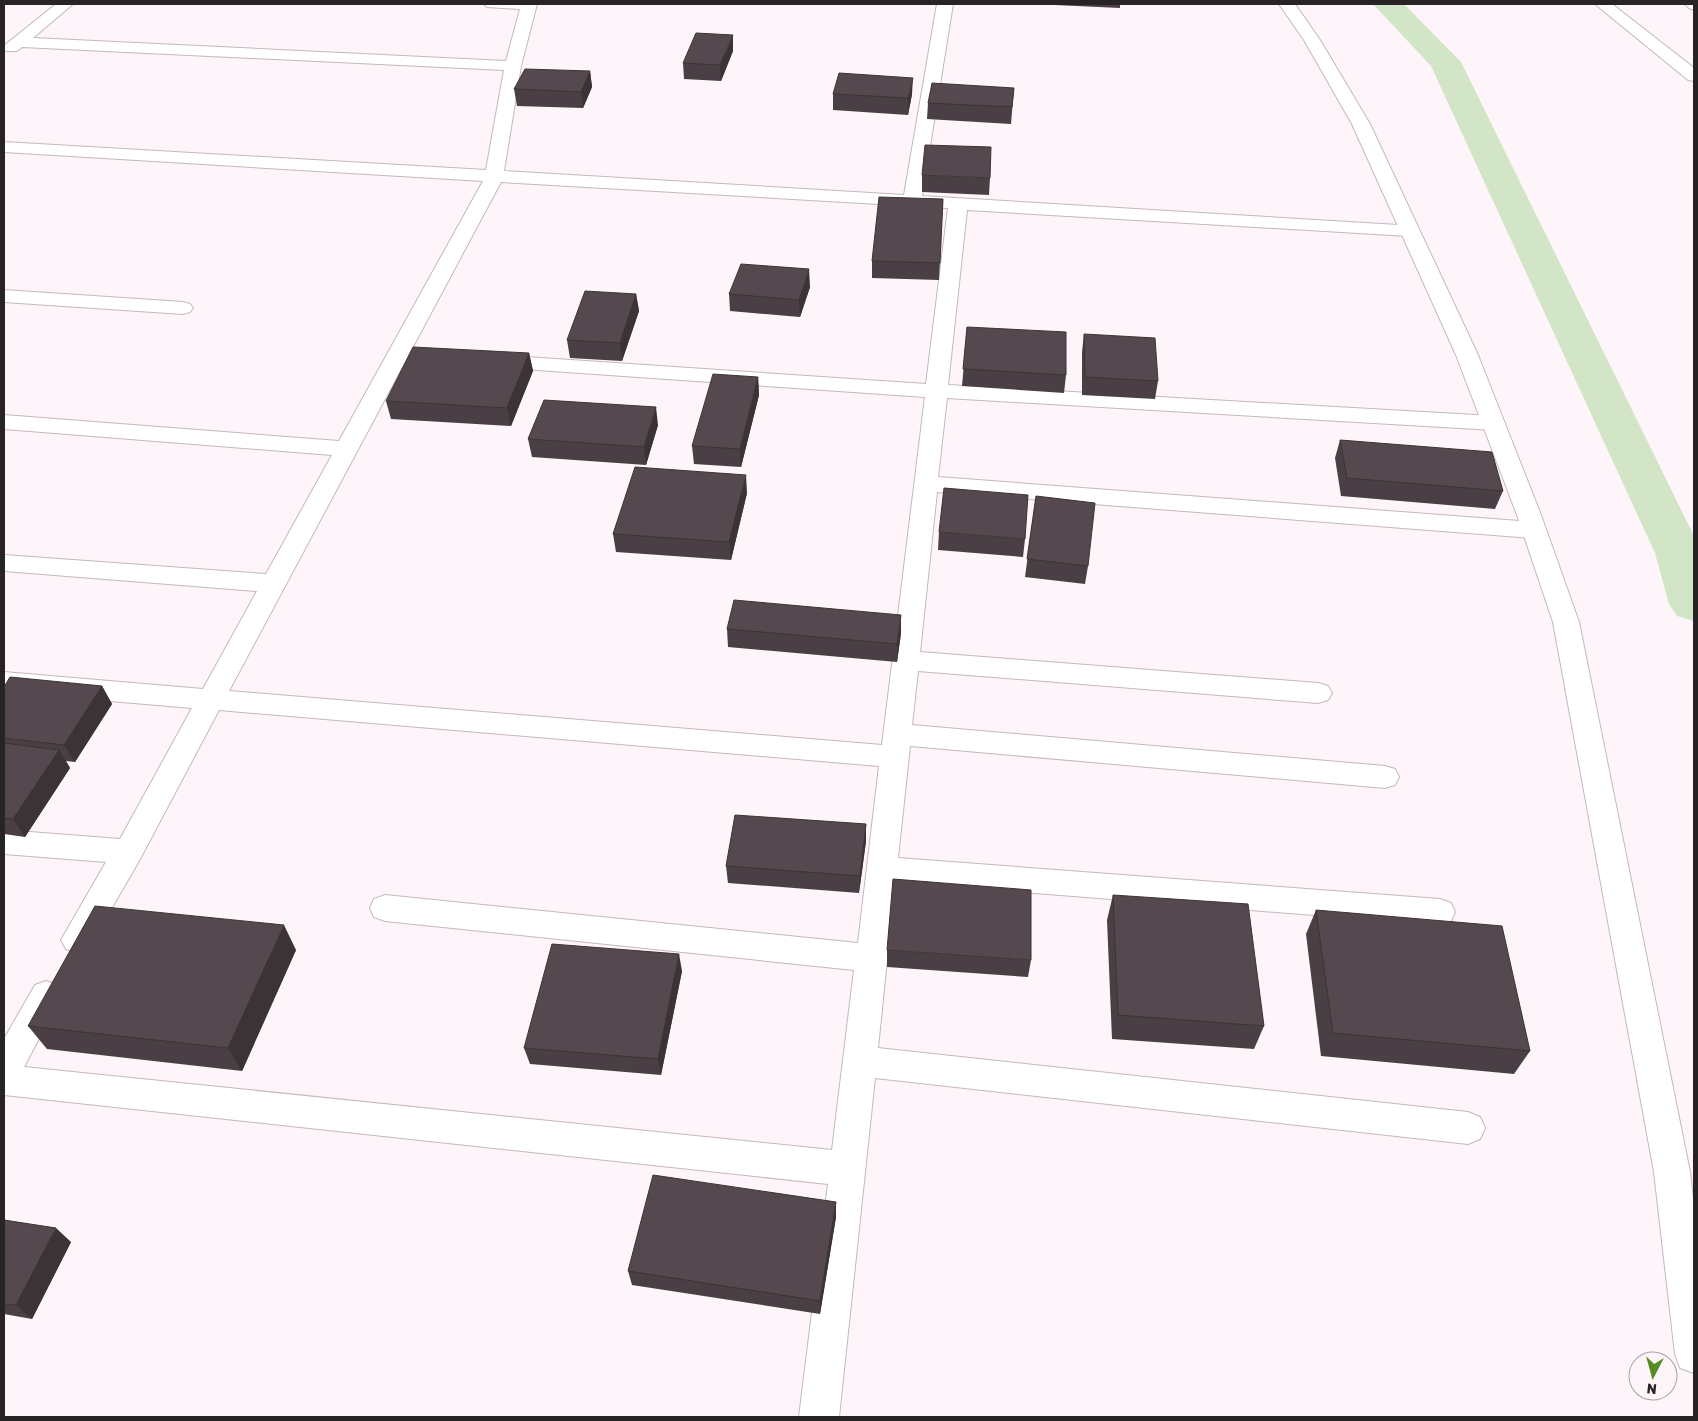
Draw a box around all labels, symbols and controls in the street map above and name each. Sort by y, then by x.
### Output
north arrow [1628,1351,1678,1401]
text: N [1646,1379,1658,1397]

